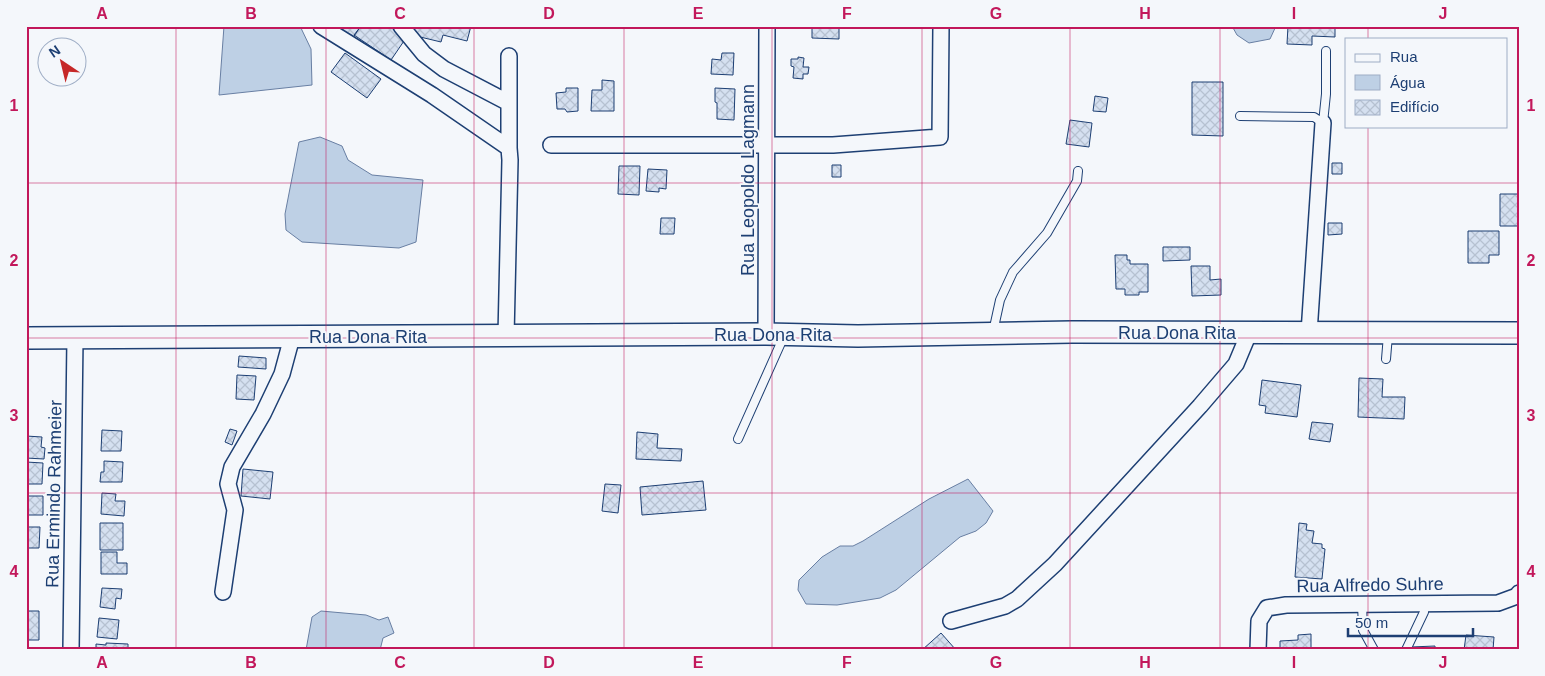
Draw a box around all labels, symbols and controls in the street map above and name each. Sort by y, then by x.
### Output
text: A [96,5,108,22]
text: B [245,5,257,22]
text: C [394,5,406,22]
text: D [543,5,555,22]
text: E [693,5,704,22]
text: F [842,5,852,22]
text: G [990,5,1002,22]
text: H [1139,5,1151,22]
text: I [1292,5,1296,22]
text: J [1439,5,1447,22]
north arrow [38,38,88,88]
legend [1345,38,1508,128]
text: N [46,42,63,61]
text: Rua [1390,48,1418,65]
text: Água [1390,74,1426,91]
street label: Rua Leopoldo Lagmann [738,84,758,276]
text: 1 [10,97,19,114]
text: 1 [1527,97,1536,114]
text: Edifício [1390,98,1439,115]
text: 2 [10,252,19,269]
text: 2 [1527,252,1536,269]
street label: Rua Dona Rita [1118,323,1237,343]
street label: Rua Dona Rita [714,325,833,345]
street label: Rua Dona Rita [309,327,428,347]
street label: Rua Ermindo Rahmeier [42,400,66,588]
text: 3 [10,407,19,424]
text: 3 [1527,407,1536,424]
text: 4 [10,563,19,580]
text: 4 [1527,563,1536,580]
street label: Rua Alfredo Suhre [1296,574,1444,596]
scale bar [1348,606,1472,638]
text: 50 m [1355,614,1388,631]
text: A [96,654,108,671]
text: B [245,654,257,671]
text: C [394,654,406,671]
text: D [543,654,555,671]
text: E [693,654,704,671]
text: F [842,654,852,671]
text: G [990,654,1002,671]
text: H [1139,654,1151,671]
text: I [1292,654,1296,671]
text: J [1439,654,1447,671]

